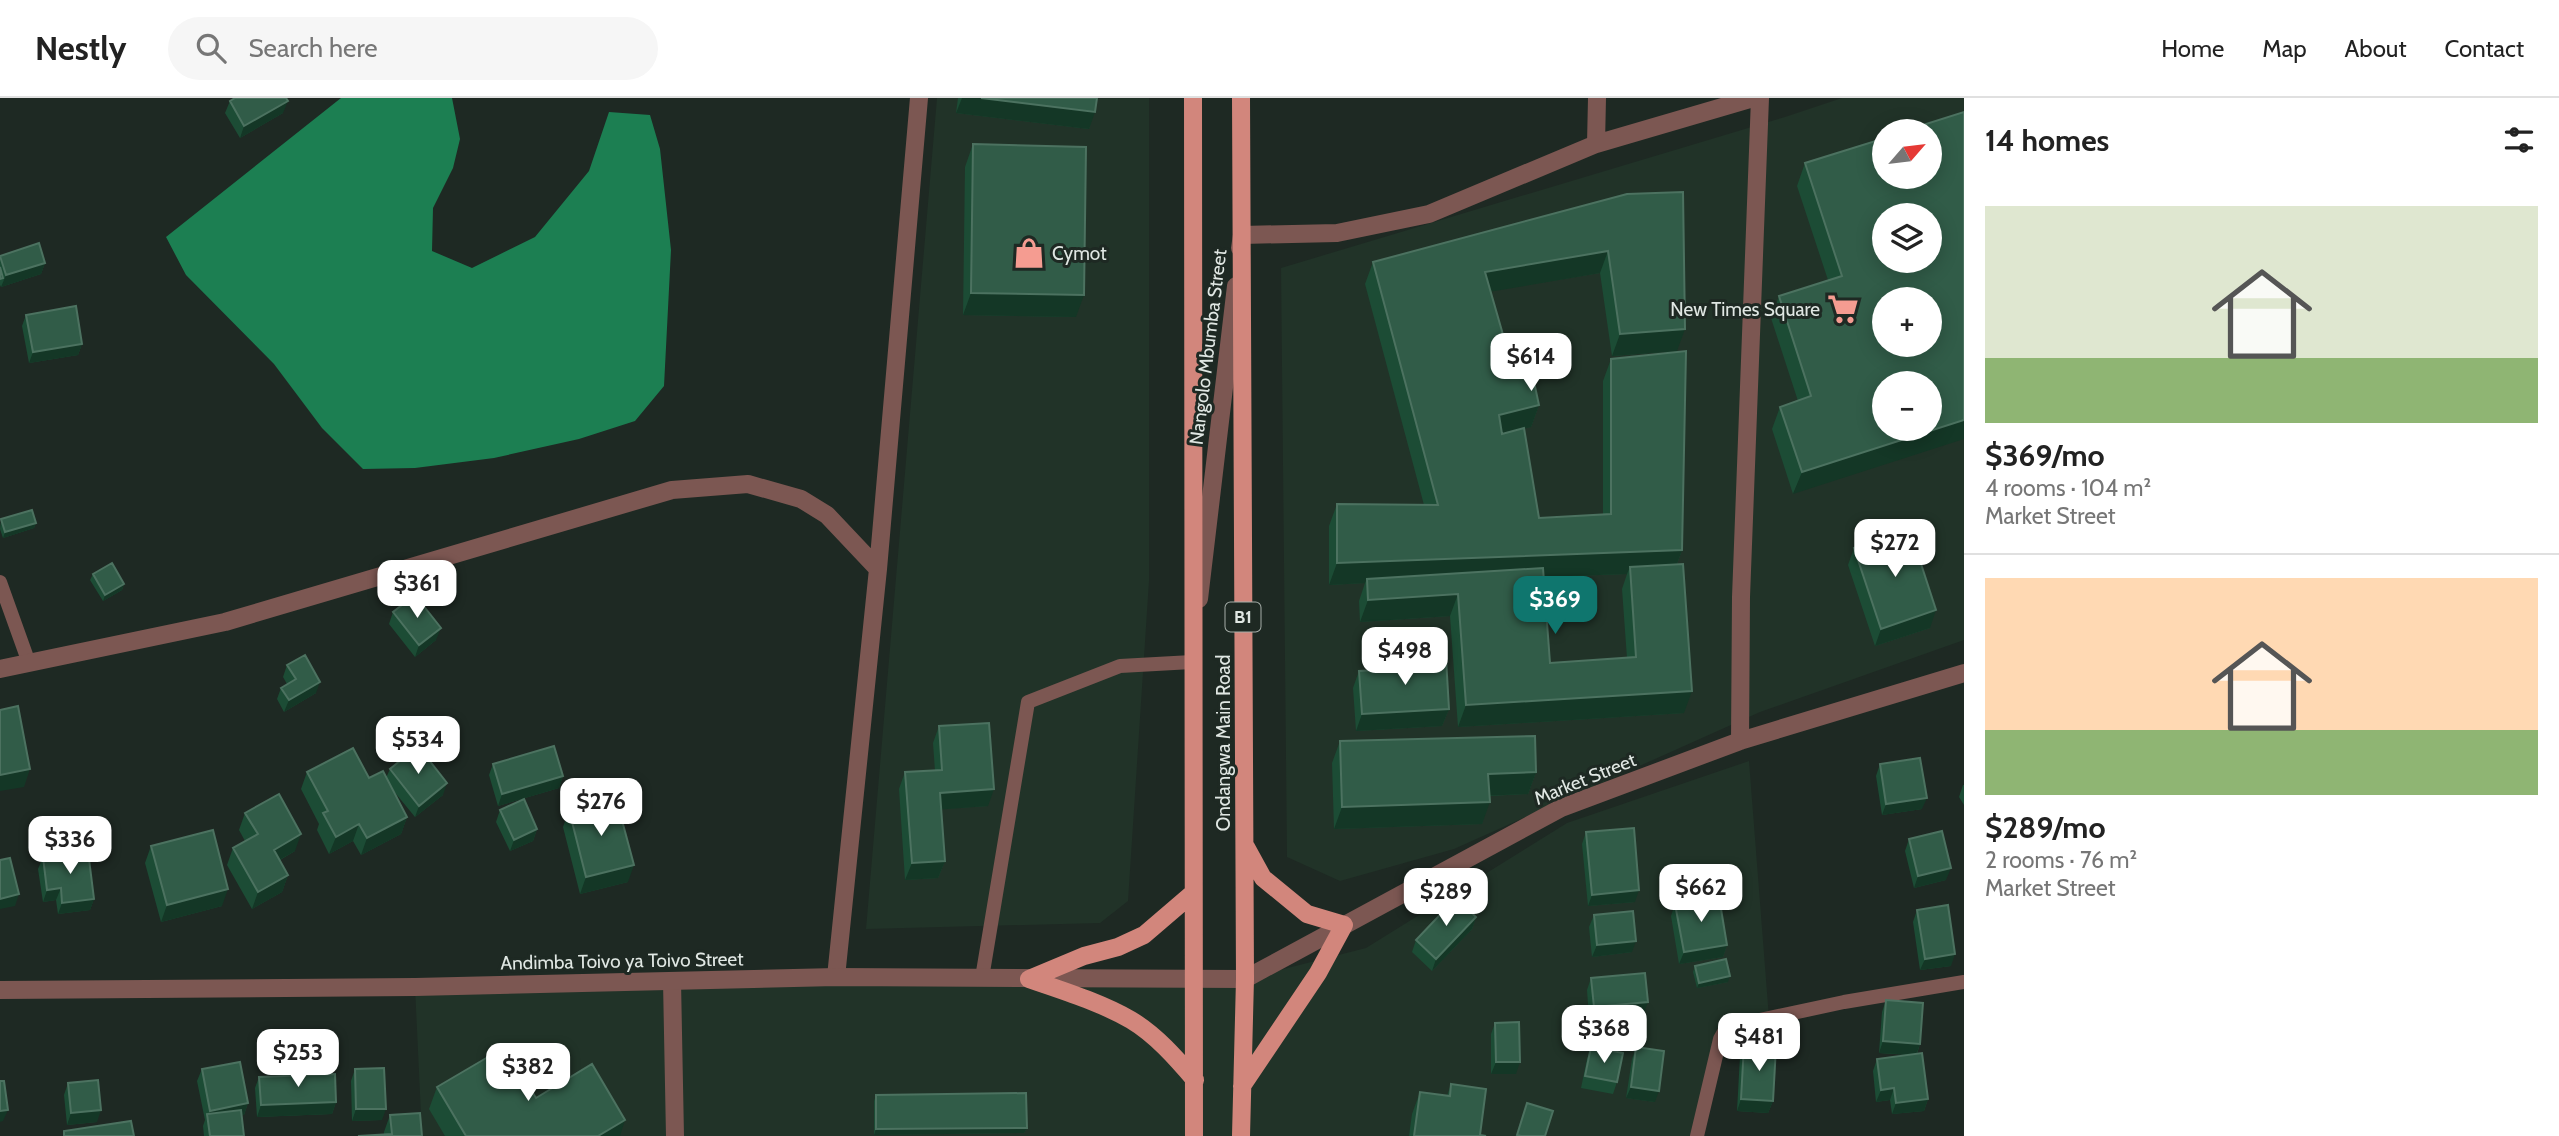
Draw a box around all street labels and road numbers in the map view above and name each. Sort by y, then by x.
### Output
street label: Nangolo Mbumba Street [1185,247,1231,446]
road number: B1 [1226,602,1260,632]
street label: Ondangwa Main Road [1212,655,1235,831]
street label: Market Street [1531,748,1640,810]
street label: Andimba Toivo ya Toivo Street [500,947,744,975]

